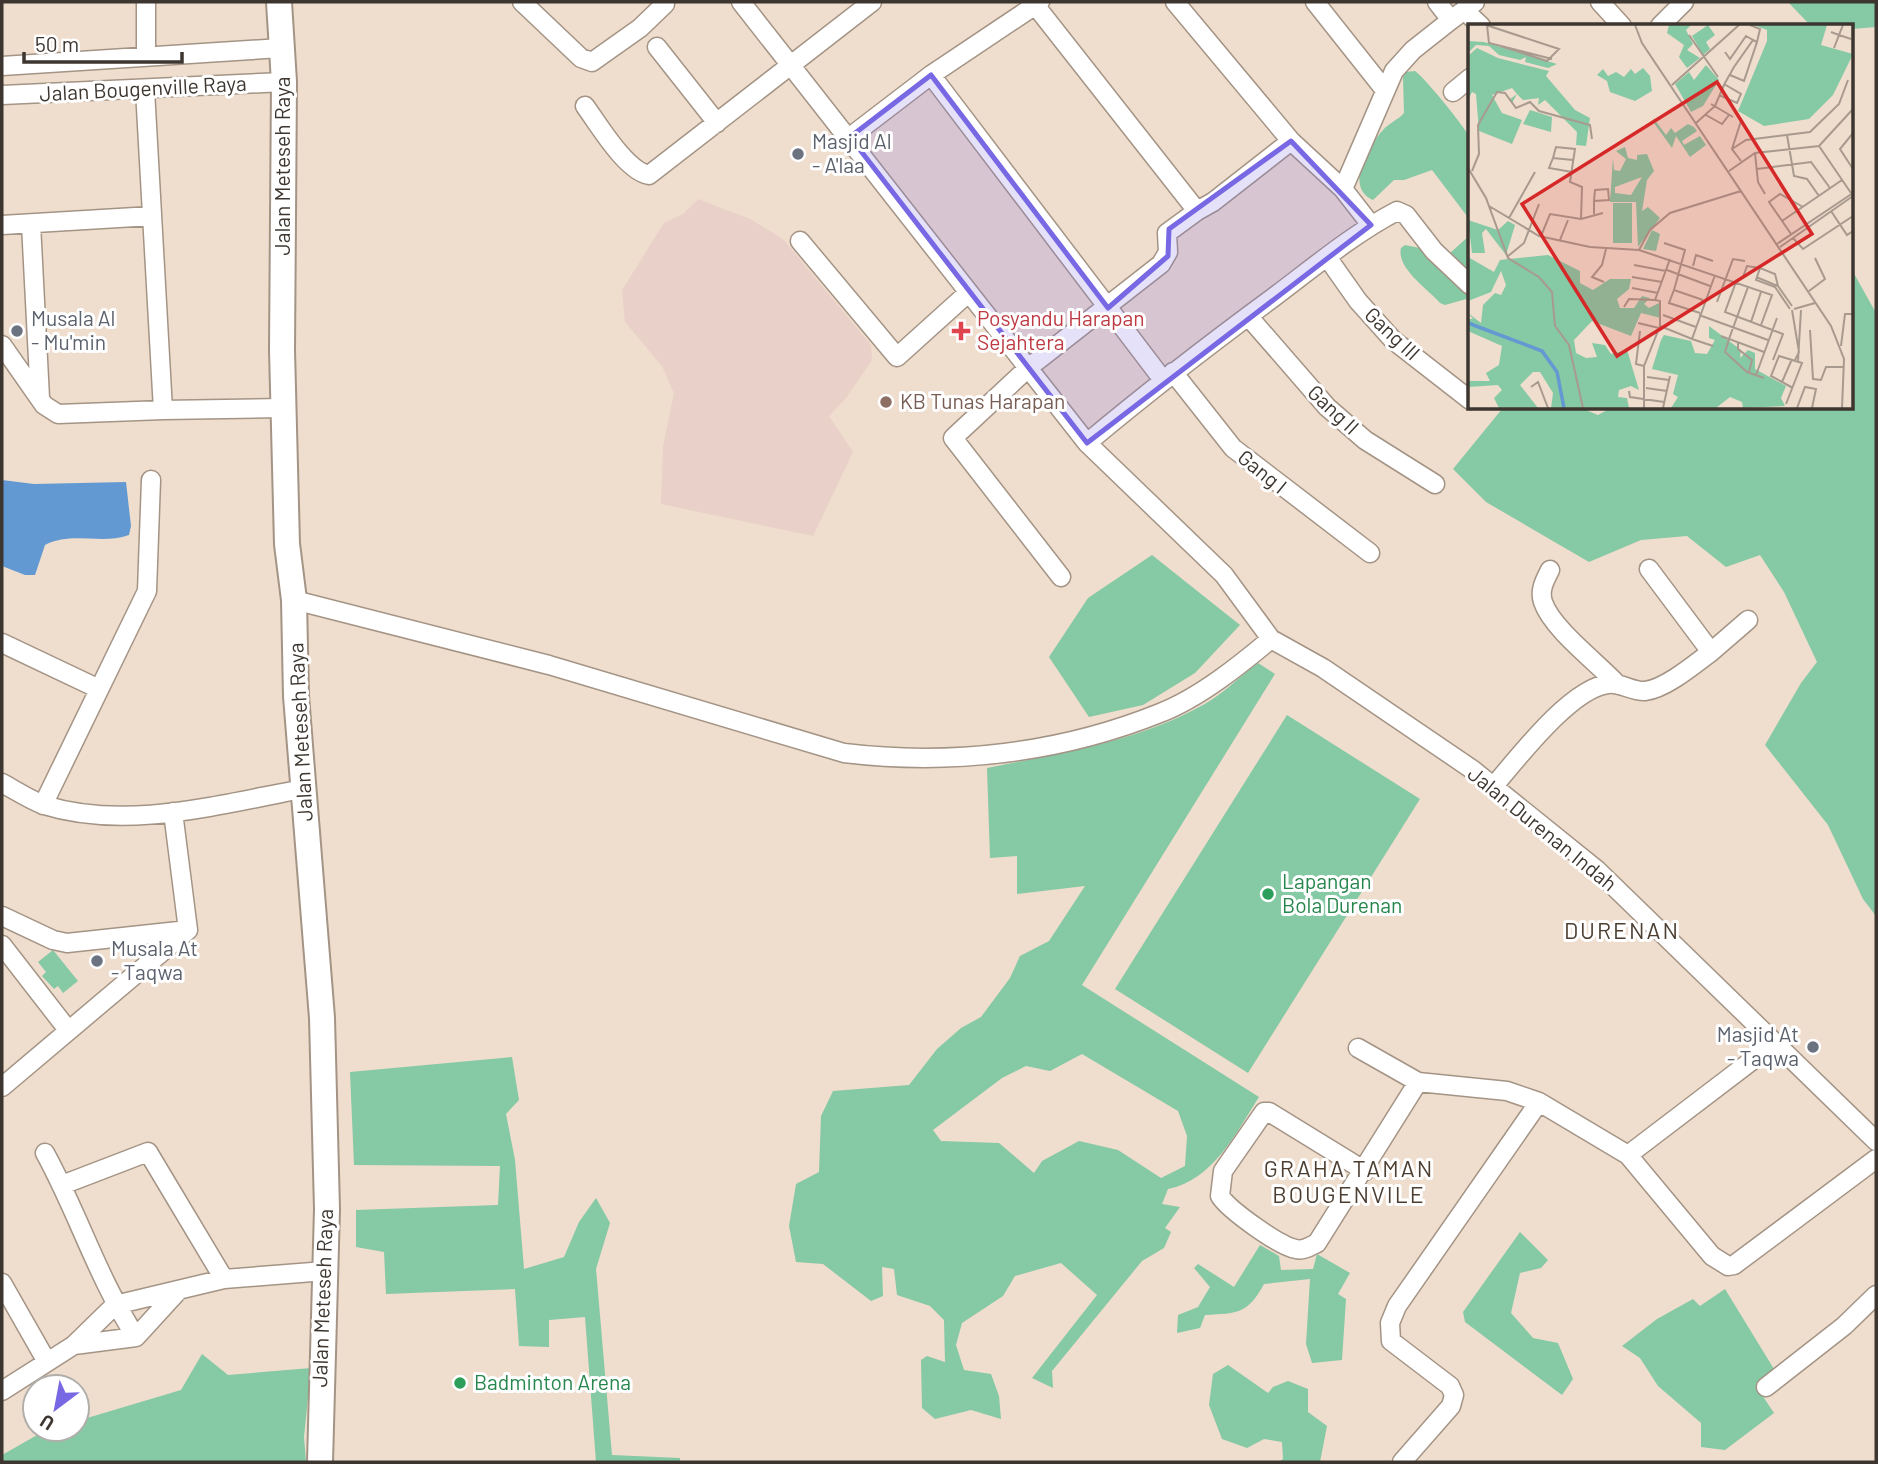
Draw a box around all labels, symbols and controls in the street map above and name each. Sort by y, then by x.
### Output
scale bar [24,21,182,65]
inset map [1468,24,1854,410]
text: 50 m [35,31,79,56]
street label: Jalan Bougenville Raya [39,70,247,105]
street label: Jalan Meteseh Raya [269,77,294,255]
place label: Masjid Al - A'laa [812,128,892,177]
marker: Masjid Al - A'laa [790,146,806,162]
street label: Gang III [1360,301,1426,365]
place label: Musala Al - Mu'min [31,305,115,354]
place label: Posyandu Harapan Sejahtera [977,305,1145,354]
marker: Posyandu Harapan Sejahtera [951,321,971,341]
marker: Musala Al - Mu'min [9,323,25,339]
street label: Gang II [1303,379,1365,439]
place label: KB Tunas Harapan [900,388,1065,413]
marker: KB Tunas Harapan [878,394,894,410]
street label: Gang I [1233,444,1292,498]
street label: Jalan Meteseh Raya [282,642,317,822]
street label: Jalan Durenan Indah [1463,760,1622,896]
place label: Lapangan Bola Durenan [1282,868,1402,917]
marker: Lapangan Bola Durenan [1260,886,1276,902]
district label: DURENAN [1564,916,1680,944]
place label: Musala At - Taqwa [111,935,198,984]
marker: Musala At - Taqwa [89,953,105,969]
place label: Masjid At - Taqwa [1717,1021,1799,1070]
marker: Masjid At - Taqwa [1805,1039,1821,1055]
district label: GRAHA TAMAN BOUGENVILE [1264,1154,1434,1208]
street label: Jalan Meteseh Raya [306,1208,337,1388]
place label: Badminton Arena [474,1369,631,1394]
north arrow [21,1373,91,1443]
marker: Badminton Arena [452,1375,468,1391]
text: U [36,1410,58,1436]

